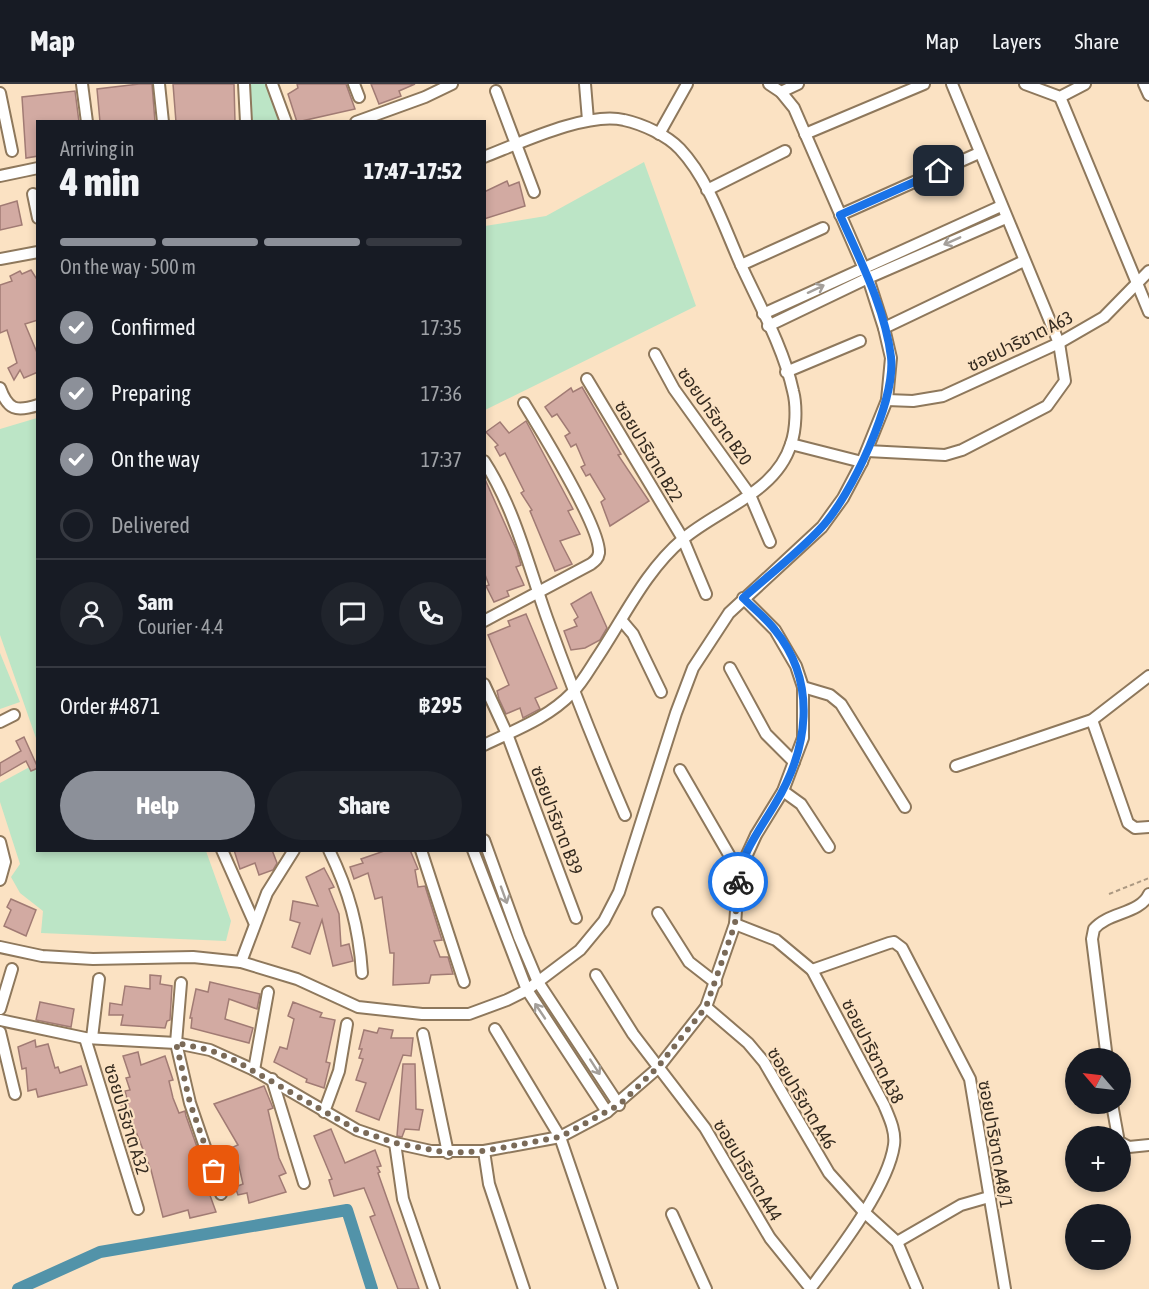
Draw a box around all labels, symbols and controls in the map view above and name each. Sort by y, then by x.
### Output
text: Map [30,25,75,57]
text: Map [925,29,959,53]
text: Layers [992,29,1042,53]
text: Share [1075,29,1119,53]
text: Arriving in [60,137,134,160]
pin [913,145,964,196]
icon: home [922,154,955,187]
text: 17:47–17:52 [364,158,462,184]
text: 4 min [60,160,140,204]
one-way arrow [944,236,962,248]
text: On the way · 500 m [60,255,196,278]
one-way arrow [807,283,825,294]
street label: ซอยปาริชาต A63 [964,306,1076,376]
icon: check [60,311,93,344]
text: Confirmed [111,314,196,340]
text: 17:35 [421,316,462,339]
street label: ซอยปาริชาต B20 [674,363,756,469]
icon: check [60,377,93,410]
text: Preparing [111,380,191,406]
text: 17:36 [421,382,462,405]
street label: ซอยปาริชาต B22 [610,396,688,506]
icon: check [60,443,93,476]
text: On the way [111,446,200,472]
text: 17:37 [421,448,462,471]
text: Delivered [111,512,190,538]
button: person [60,582,123,645]
button: chat [321,582,384,645]
button: phone [399,582,462,645]
text: Sam [138,589,173,615]
text: Courier · 4.4 [138,615,224,638]
text: ฿295 [418,692,462,718]
text: Order #4871 [60,693,160,719]
street label: ซอยปาริชาต B39 [527,763,587,877]
button: Help [60,771,255,840]
button: Share [267,771,462,840]
courier [708,852,768,912]
icon: bike [722,866,755,899]
one-way arrow [500,886,511,904]
street label: ซอยปาริชาต A38 [838,995,908,1107]
one-way arrow [534,1003,546,1020]
street label: ซอยปาริชาต A46 [763,1043,841,1153]
north arrow [1065,1048,1131,1114]
map controls [1065,1048,1131,1270]
one-way arrow [589,1058,601,1075]
street label: ซอยปาริชาต A32 [100,1061,154,1177]
street label: ซอยปาริชาต A48/1 [974,1078,1018,1210]
street label: ซอยปาริชาต A44 [709,1115,787,1225]
button: + [1065,1126,1131,1192]
pin [188,1145,239,1196]
icon: bag [197,1154,230,1187]
button: − [1065,1204,1131,1270]

